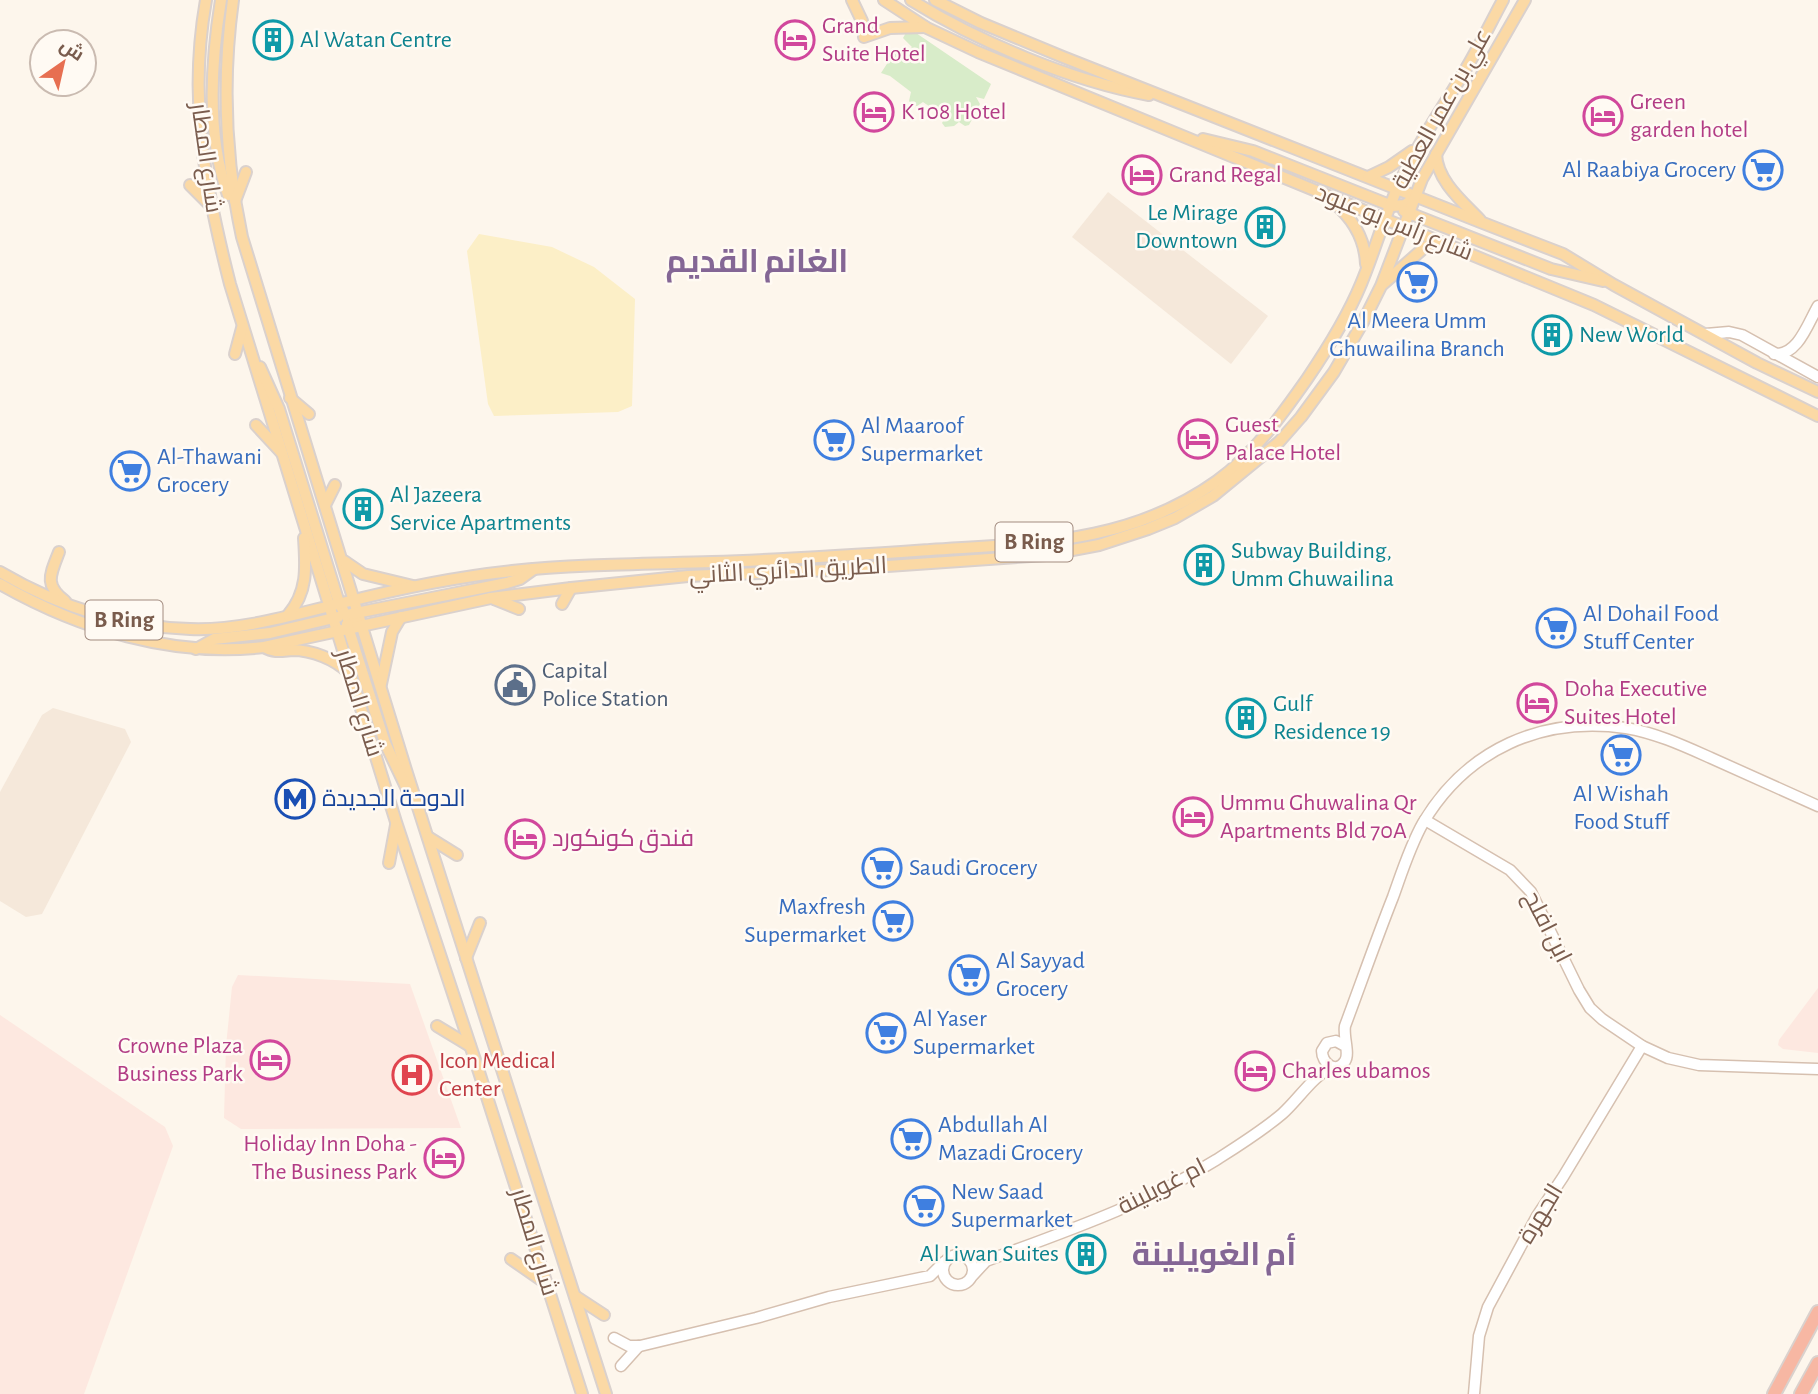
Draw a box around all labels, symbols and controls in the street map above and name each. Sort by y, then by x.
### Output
place label: Grand Suite Hotel [822,14,926,66]
building icon: Al Watan Centre [252,19,294,61]
hotel icon: Grand Suite Hotel [774,19,816,61]
street label: علي بن عمر العطية [1388,25,1501,196]
north arrow [28,28,98,98]
place label: Al Watan Centre [300,28,452,52]
text: ش [56,35,88,66]
place label: Green garden hotel [1630,90,1748,142]
hotel icon: K 108 Hotel [853,91,895,133]
hotel icon: Green garden hotel [1582,95,1624,137]
street label: شارع المطار [183,99,227,215]
place label: K 108 Hotel [901,100,1006,124]
supermarket icon: Al Raabiya Grocery [1742,149,1784,191]
hotel icon: Grand Regal [1121,154,1163,196]
place label: Al Raabiya Grocery [1562,158,1736,182]
place label: Grand Regal [1169,163,1282,187]
street label: شارع رأس بو عبود [1311,176,1478,268]
place label: Le Mirage Downtown [1135,201,1238,253]
building icon: Le Mirage Downtown [1244,206,1286,248]
district label: الغانم القديم [666,246,848,283]
supermarket icon: Al Meera Umm Ghuwailina Branch [1396,261,1438,303]
place label: Al Meera Umm Ghuwailina Branch [1329,309,1505,361]
building icon: New World [1531,314,1573,356]
place label: New World [1579,323,1684,347]
place label: Guest Palace Hotel [1225,413,1341,465]
place label: Al Maaroof Supermarket [861,414,983,466]
hotel icon: Guest Palace Hotel [1177,418,1219,460]
supermarket icon: Al Maaroof Supermarket [813,419,855,461]
place label: Al-Thawani Grocery [157,445,262,497]
supermarket icon: Al-Thawani Grocery [109,450,151,492]
place label: Al Jazeera Service Apartments [390,483,571,535]
building icon: Al Jazeera Service Apartments [342,488,384,530]
road number: B Ring [996,522,1072,562]
place label: Subway Building, Umm Ghuwailina [1231,539,1394,591]
building icon: Subway Building, Umm Ghuwailina [1183,544,1225,586]
street label: الطريق الدائري الثاني [688,553,888,594]
road number: B Ring [86,600,162,640]
place label: Al Dohail Food Stuff Center [1583,602,1719,654]
supermarket icon: Al Dohail Food Stuff Center [1535,607,1577,649]
street label: شارع المطار [328,644,388,760]
place label: Capital Police Station [542,659,669,711]
public building icon: Capital Police Station [494,664,536,706]
place label: Doha Executive Suites Hotel [1564,677,1707,729]
hotel icon: Doha Executive Suites Hotel [1516,682,1558,724]
place label: Gulf Residence 19 [1273,692,1391,744]
building icon: Gulf Residence 19 [1225,697,1267,739]
supermarket icon: Al Wishah Food Stuff [1600,734,1642,776]
metro station icon: الدوحة الجديدة [274,778,316,820]
place label: Al Wishah Food Stuff [1573,782,1670,834]
place label: الدوحة الجديدة [322,787,466,811]
place label: Ummu Ghuwalina Qr Apartments Bld 70A [1220,791,1417,843]
hotel icon: Ummu Ghuwalina Qr Apartments Bld 70A [1172,796,1214,838]
hotel icon: فندق كونكورد [504,818,546,860]
place label: فندق كونكورد [552,827,694,853]
supermarket icon: Saudi Grocery [861,847,903,889]
place label: Saudi Grocery [909,856,1037,880]
street label: ابن افلح [1516,887,1575,968]
place label: Maxfresh Supermarket [744,895,866,947]
supermarket icon: Maxfresh Supermarket [872,900,914,942]
place label: Al Sayyad Grocery [996,949,1085,1001]
supermarket icon: Al Sayyad Grocery [948,954,990,996]
place label: Al Yaser Supermarket [913,1007,1035,1059]
supermarket icon: Al Yaser Supermarket [865,1012,907,1054]
place label: Crowne Plaza Business Park [117,1034,243,1086]
hotel icon: Crowne Plaza Business Park [249,1039,291,1081]
place label: Icon Medical Center [439,1049,556,1101]
hotel icon: Charles ubamos [1234,1050,1276,1092]
hospital icon: Icon Medical Center [391,1054,433,1096]
place label: Charles ubamos [1282,1059,1431,1083]
place label: Abdullah Al Mazadi Grocery [938,1113,1083,1165]
supermarket icon: Abdullah Al Mazadi Grocery [890,1118,932,1160]
place label: Holiday Inn Doha - The Business Park [243,1132,417,1184]
hotel icon: Holiday Inn Doha - The Business Park [423,1137,465,1179]
street label: ام غويلينة [1114,1155,1211,1222]
place label: New Saad Supermarket [951,1180,1073,1232]
street label: الجهرة [1514,1180,1569,1248]
street label: شارع المطار [503,1183,563,1299]
supermarket icon: New Saad Supermarket [903,1185,945,1227]
building icon: Al Liwan Suites [1065,1233,1107,1275]
district label: أم الغويلينة [1132,1233,1296,1276]
place label: Al Liwan Suites [920,1242,1059,1266]

